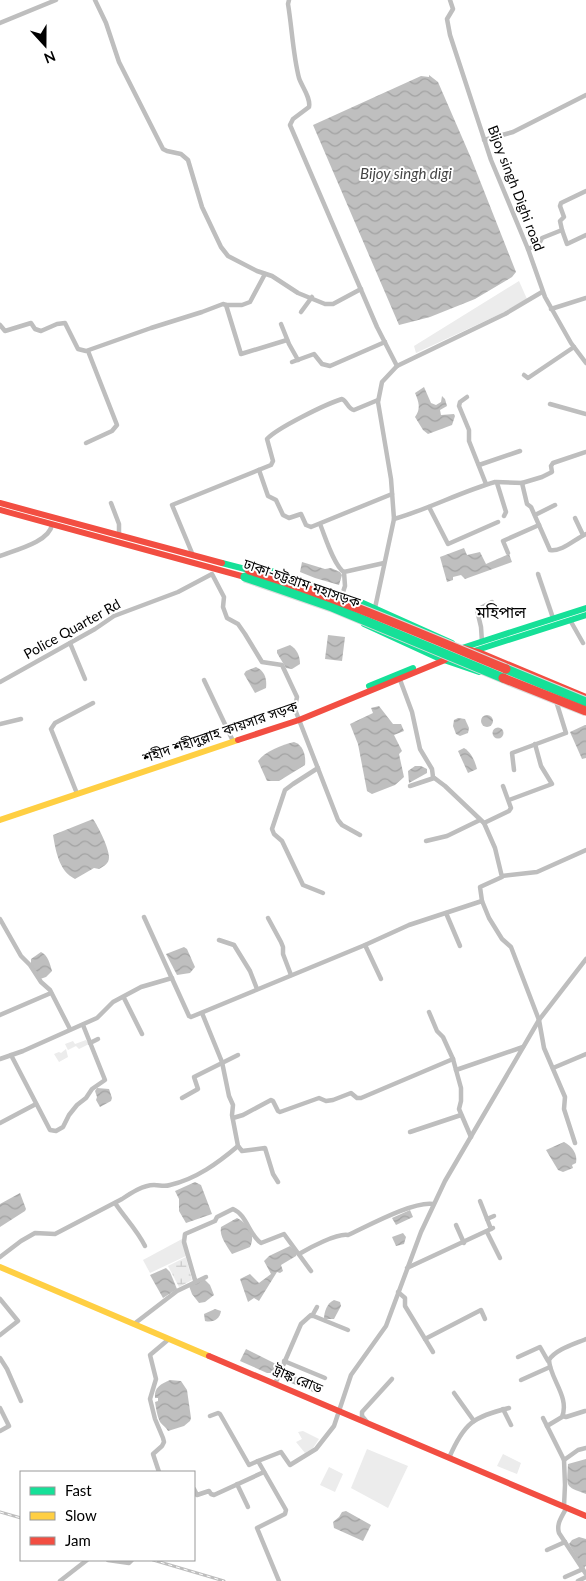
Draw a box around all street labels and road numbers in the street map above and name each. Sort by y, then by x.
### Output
street label: Bijoy singh Dighi road [485,123,548,253]
street label: ঢাকা-চট্টগ্রাম মহাসড়ক [241,554,363,611]
street label: Police Quarter Rd [20,595,123,662]
street label: শহীদ শহীদুল্লাহ কায়সার সড়ক [139,697,300,766]
street label: ট্রাঙ্ক রোড [270,1360,326,1397]

